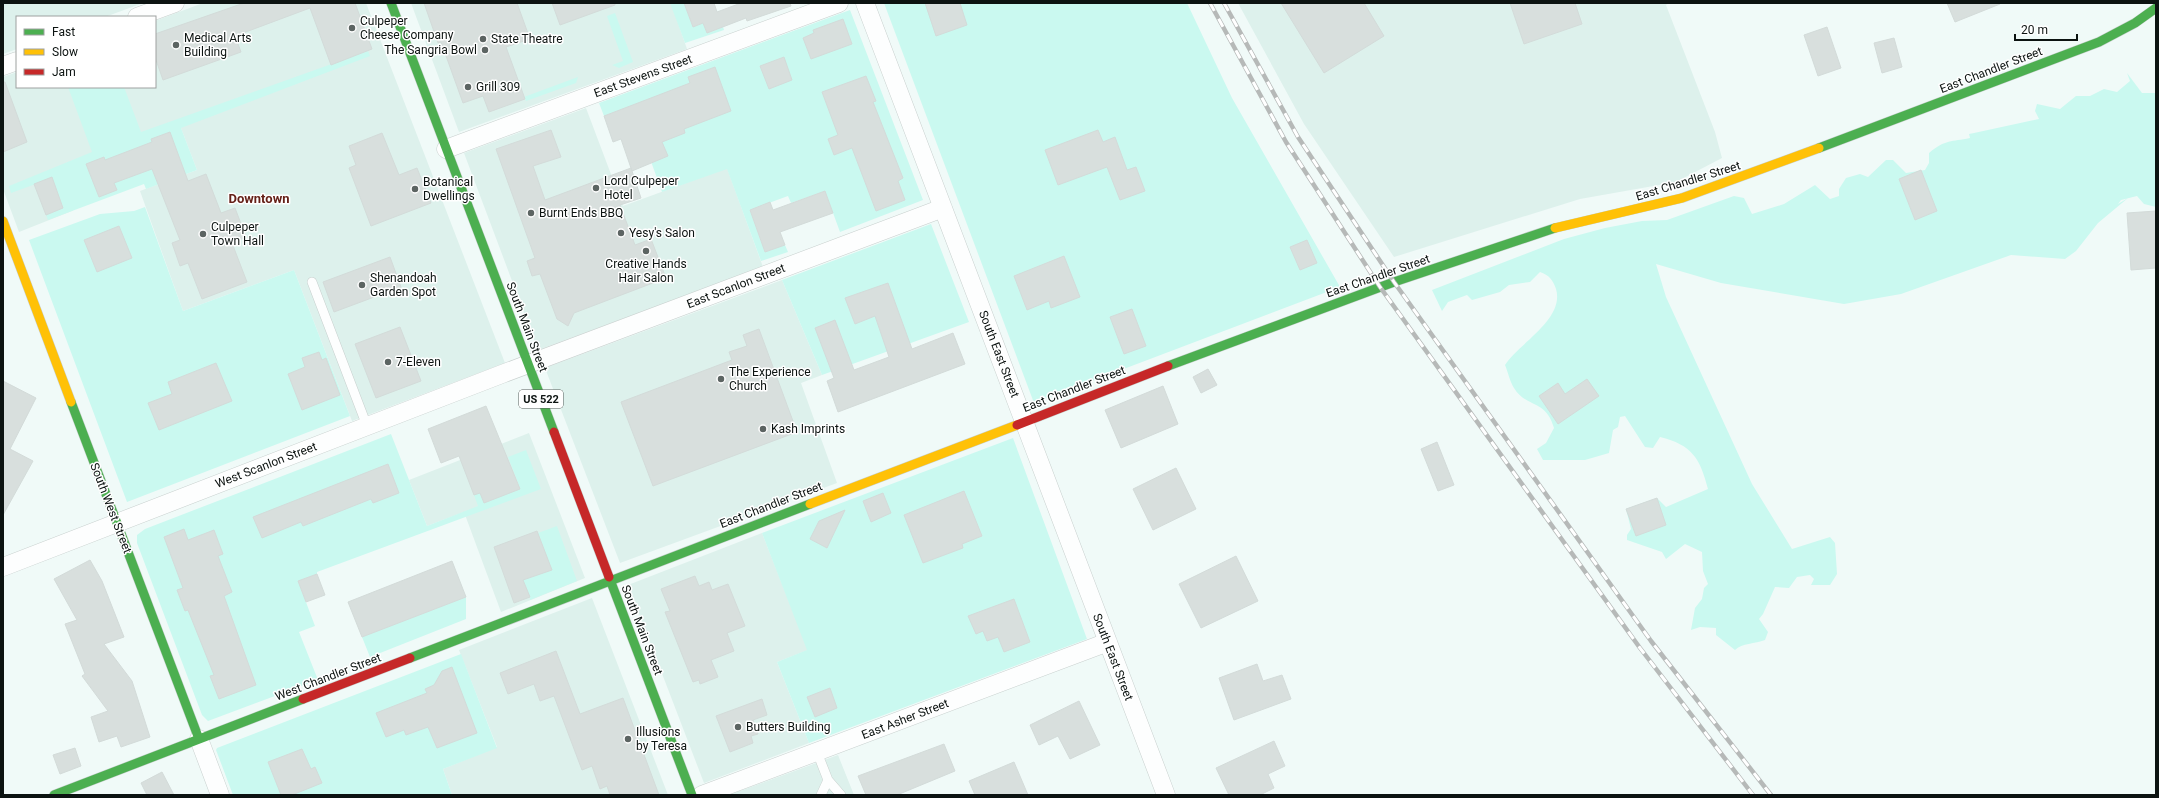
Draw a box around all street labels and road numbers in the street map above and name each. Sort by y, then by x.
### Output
street label: East Chandler Street [1938,44,2044,96]
street label: East Stevens Street [592,52,694,100]
street label: East Chandler Street [1634,158,1742,204]
street label: East Chandler Street [1324,252,1432,300]
street label: East Scanlon Street [685,261,787,311]
street label: South Main Street [503,280,551,374]
street label: South East Street [976,308,1022,400]
street label: East Chandler Street [1021,363,1127,415]
road number: US 522 [519,390,563,408]
street label: West Scanlon Street [213,439,319,491]
street label: South West Street [87,461,135,555]
street label: East Chandler Street [718,479,824,531]
street label: South Main Street [618,583,666,677]
street label: South East Street [1090,611,1136,703]
street label: West Chandler Street [273,650,383,704]
street label: East Asher Street [859,696,951,742]

